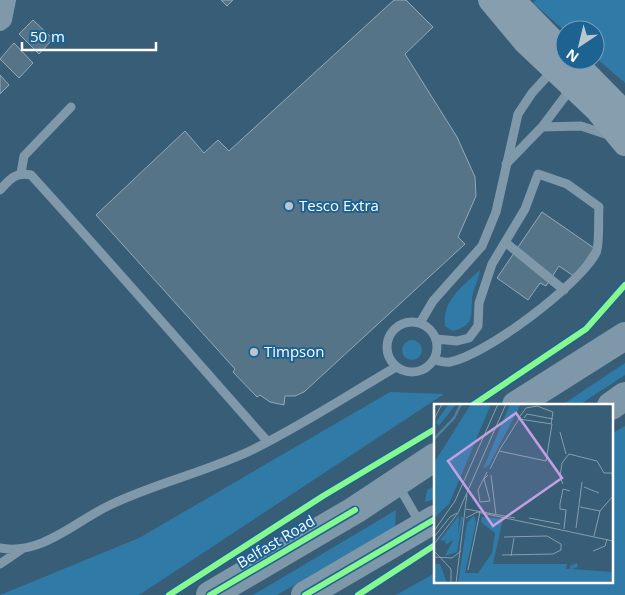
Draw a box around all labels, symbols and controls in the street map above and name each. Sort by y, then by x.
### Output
scale bar [22,20,156,52]
north arrow [555,20,605,70]
text: 50 m [30,26,65,46]
text: N [562,45,582,67]
place label: Tesco Extra [299,195,379,215]
marker: Tesco Extra [283,200,295,212]
place label: Timpson [264,341,324,361]
marker: Timpson [248,346,260,358]
inset map [434,404,612,582]
street label: Belfast Road [233,510,318,572]

